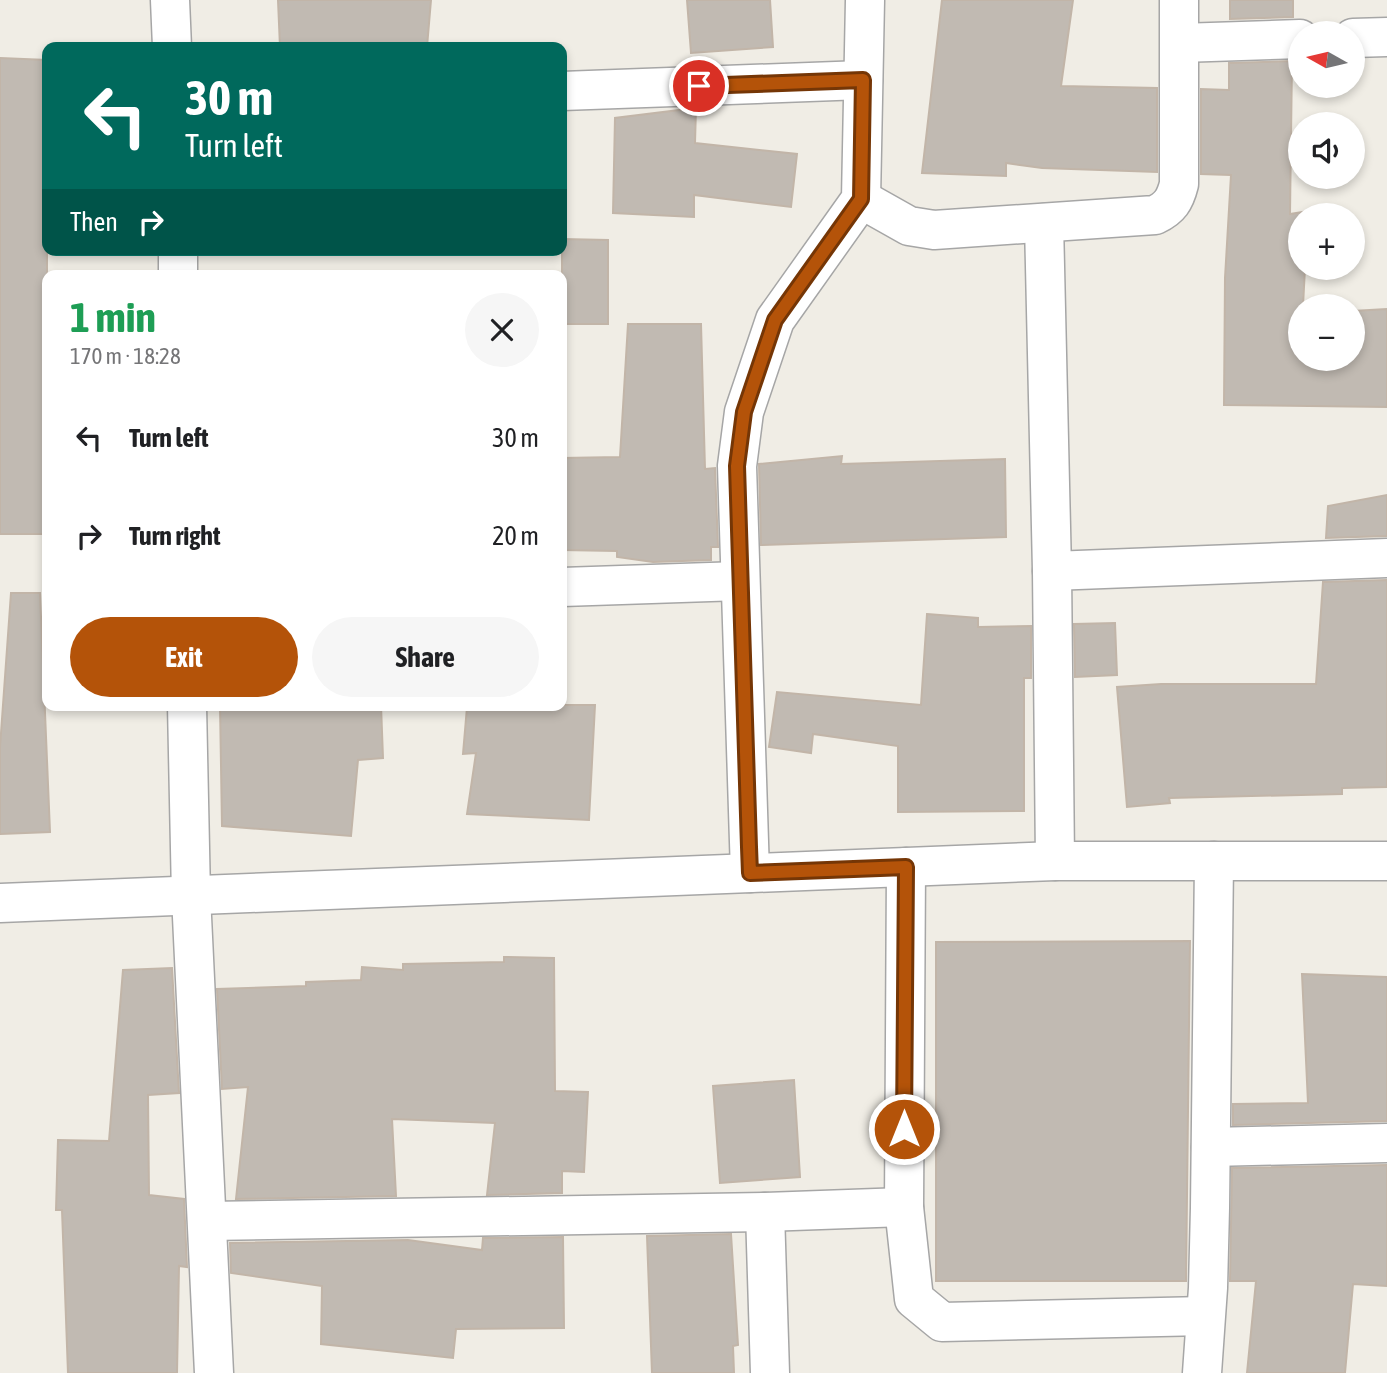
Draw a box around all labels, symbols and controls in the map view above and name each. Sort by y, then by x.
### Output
north arrow [1288,21,1365,98]
map controls [1288,21,1365,371]
pin [669,56,729,116]
icon: arrive [680,67,718,105]
text: 30 m [185,69,273,125]
icon: left [70,70,161,161]
button: sound [1288,112,1365,189]
text: Turn left [185,127,283,164]
icon: right [132,203,170,241]
button: + [1288,203,1365,280]
text: Then [70,207,118,237]
text: 1 min [70,293,156,341]
button: close [465,293,539,367]
button: − [1288,294,1365,371]
text: 170 m · 18:28 [70,343,181,369]
icon: left [70,419,108,457]
text: Turn left [129,423,209,453]
text: 30 m [492,423,539,453]
icon: right [70,517,108,555]
text: Turn right [129,521,220,551]
text: 20 m [492,521,539,551]
button: Exit [70,617,298,697]
button: Share [312,617,539,697]
position arrow [867,1092,941,1166]

